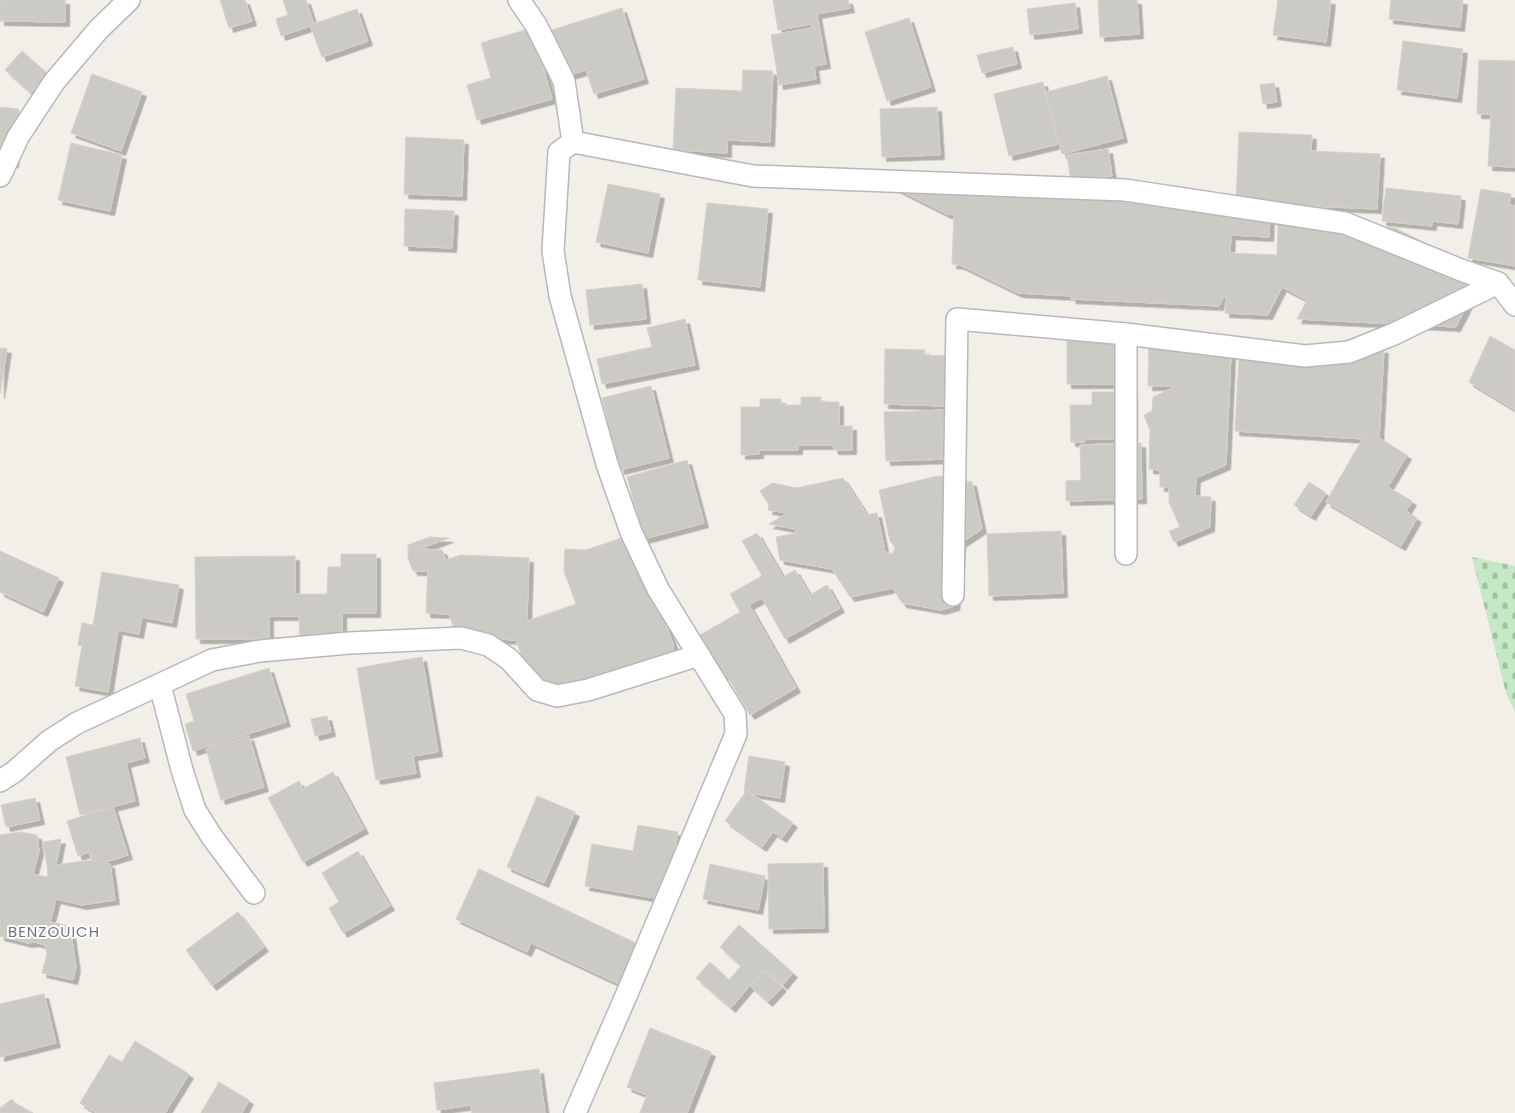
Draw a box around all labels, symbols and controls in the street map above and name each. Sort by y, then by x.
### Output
district label: BENZOUICH [8,921,100,942]

